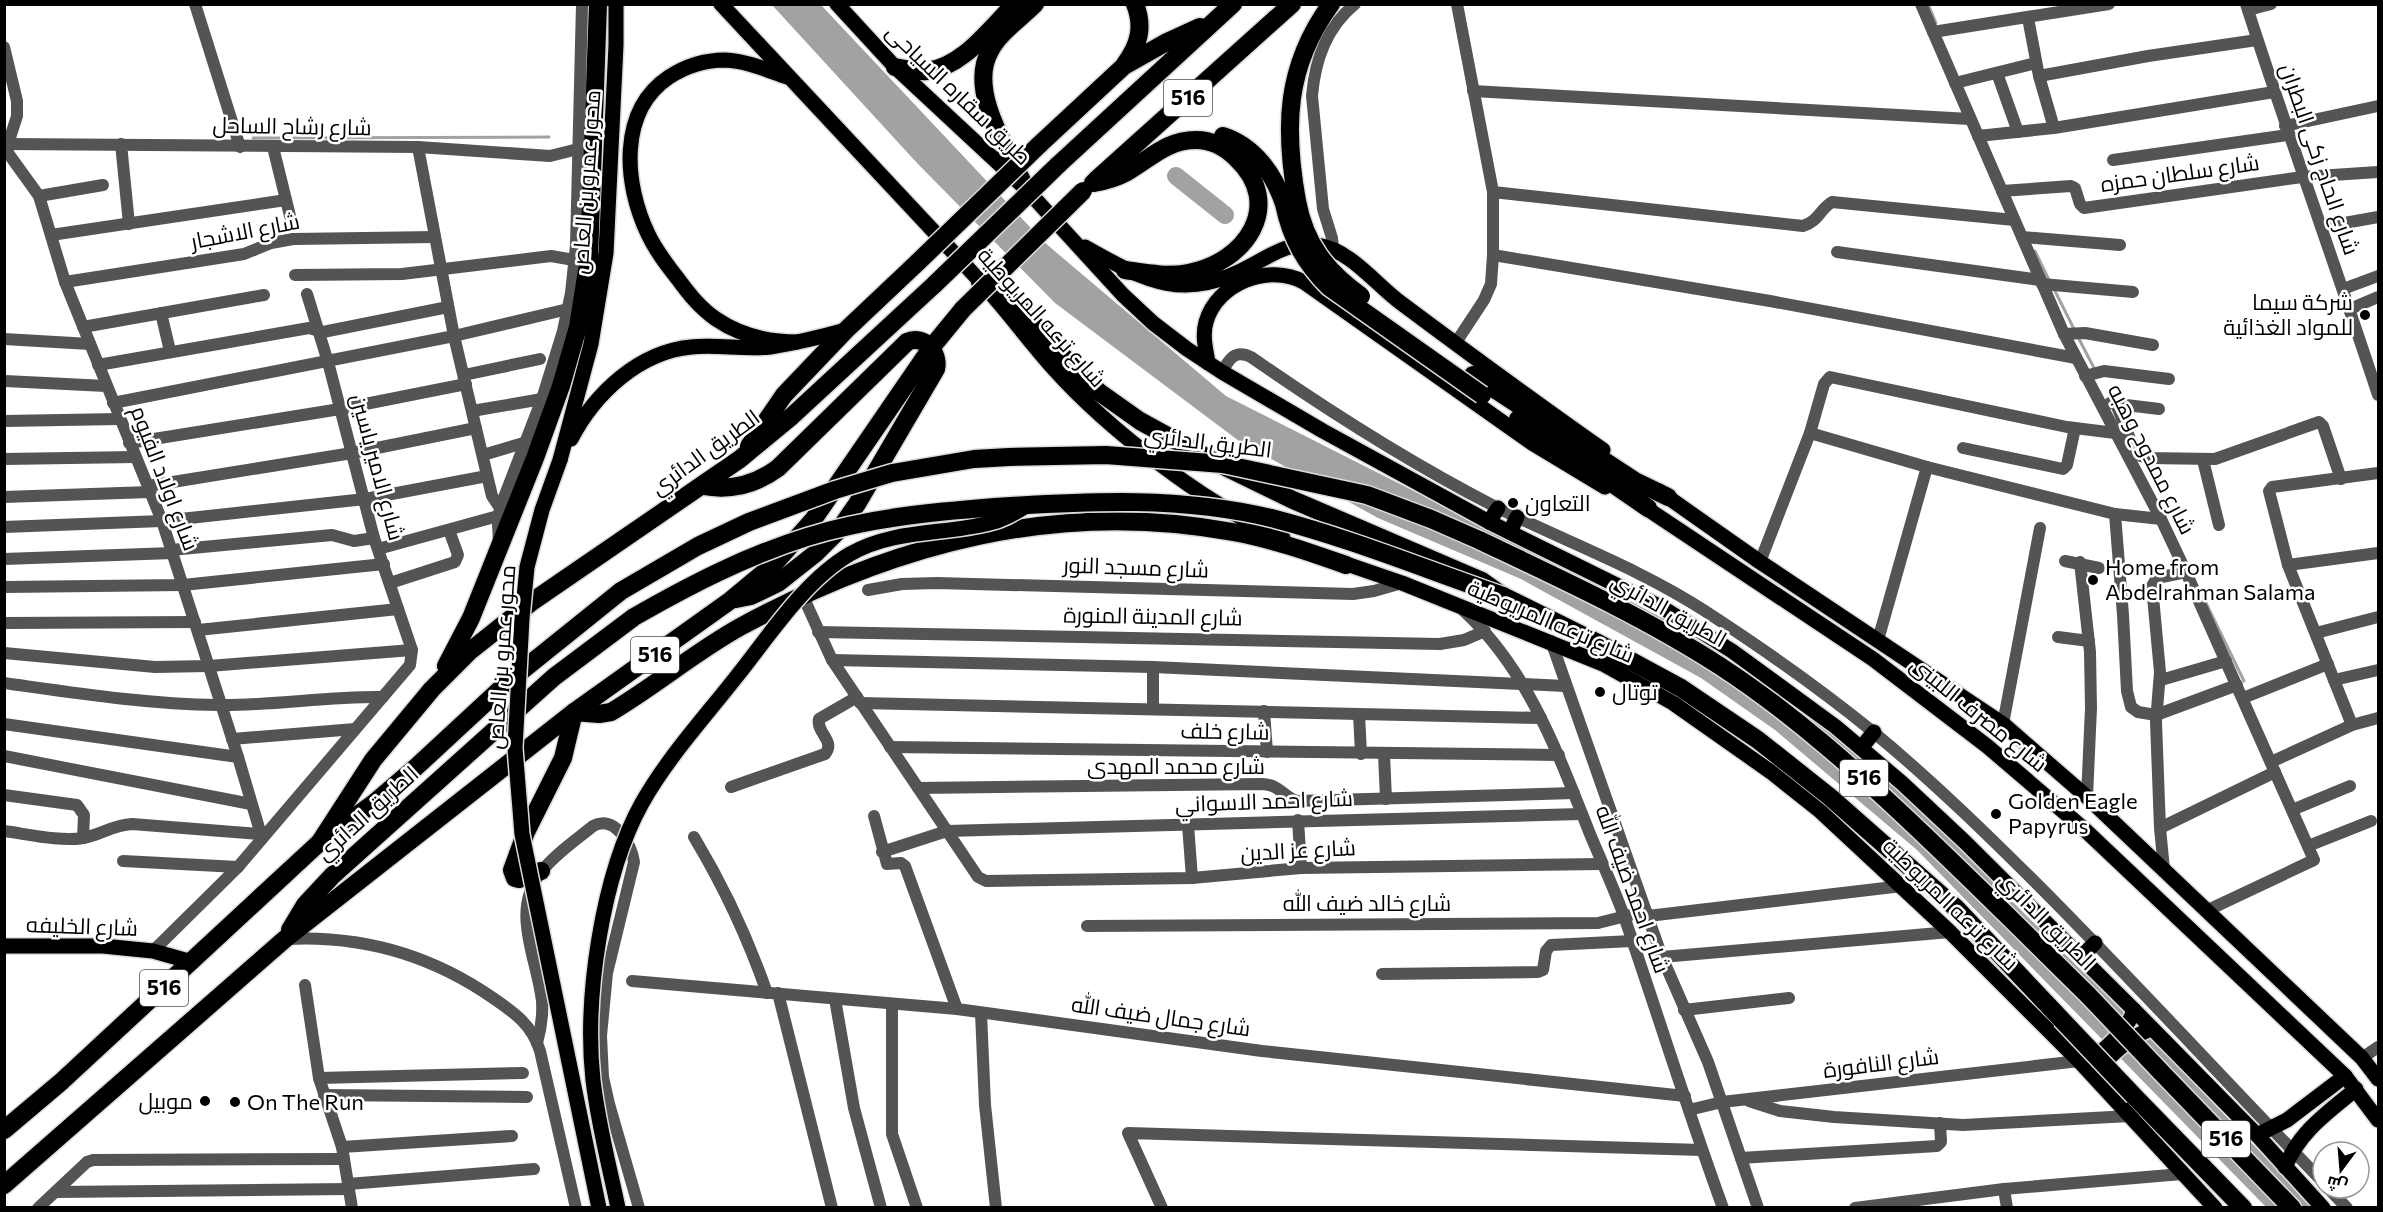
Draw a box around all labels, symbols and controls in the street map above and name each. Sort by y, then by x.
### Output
street label: طريق سقاره السياحى [880,17,1038,171]
street label: شارع الحاج زكى البطران [2273,60,2366,259]
road number: 516 [1164,80,1212,116]
street label: محور عمرو بن العاص [566,89,606,275]
street label: شارع رشاح الساحل [212,111,372,142]
street label: شارع سلطان حمزه [2099,148,2261,199]
street label: شارع الاشجار [186,207,302,257]
street label: شارع ترعه المريوطية [971,241,1112,393]
place label: شركة سيما للمواد الغذائية [2223,288,2353,340]
marker: شركة سيما للمواد الغذائية [2358,308,2372,322]
street label: شارع ممدوح وهبه [2101,379,2202,539]
street label: شارع الامير ياسين [344,391,411,544]
street label: شارع اولاد الفيوم [123,402,205,555]
street label: الطريق الدائري [645,403,767,504]
street label: الطريق الدائري [1142,420,1273,467]
place label: التعاون [1525,489,1591,516]
marker: التعاون [1506,496,1520,510]
street label: شارع مسجد النور [1060,550,1209,585]
place label: Home from Abdelrahman Salama [2105,553,2316,605]
street label: محور عمرو بن العاص [481,564,521,750]
street label: الطريق الدائري [1605,567,1732,656]
street label: شارع ترعه المريوطية [1463,573,1639,670]
marker: Home from Abdelrahman Salama [2086,573,2100,587]
street label: شارع المدينة المنورة [1063,600,1243,633]
road number: 516 [631,637,679,673]
street label: شارع مصرف اللبينى [1904,650,2053,779]
place label: توتال [1612,678,1658,705]
marker: توتال [1593,685,1607,699]
street label: شارع خلف [1180,716,1270,747]
street label: شارع محمد المهدى [1087,752,1265,781]
street label: الطريق الدائري [310,760,426,869]
road number: 516 [1840,760,1888,796]
street label: شارع احمد الاسواني [1175,784,1354,821]
place label: Golden Eagle Papyrus [2008,787,2138,839]
street label: شارع احمد ضيف الله [1589,801,1676,977]
marker: Golden Eagle Papyrus [1989,807,2003,821]
street label: شارع ترعه المريوطية [1876,832,2025,977]
street label: شارع عز الدين [1240,833,1357,868]
street label: الطريق الدائري [1990,866,2102,978]
street label: شارع خالد ضيف الله [1283,889,1451,918]
street label: شارع الخليفه [25,910,138,943]
road number: 516 [140,970,188,1006]
street label: شارع جمال ضيف الله [1070,990,1252,1043]
street label: شارع النافورة [1821,1042,1941,1085]
place label: موبيل [138,1087,193,1115]
place label: On The Run [247,1088,364,1115]
marker: موبيل [198,1094,212,1108]
marker: On The Run [228,1095,242,1109]
road number: 516 [2202,1121,2250,1157]
north arrow [2311,1140,2371,1200]
text: ش [2324,1172,2349,1197]

